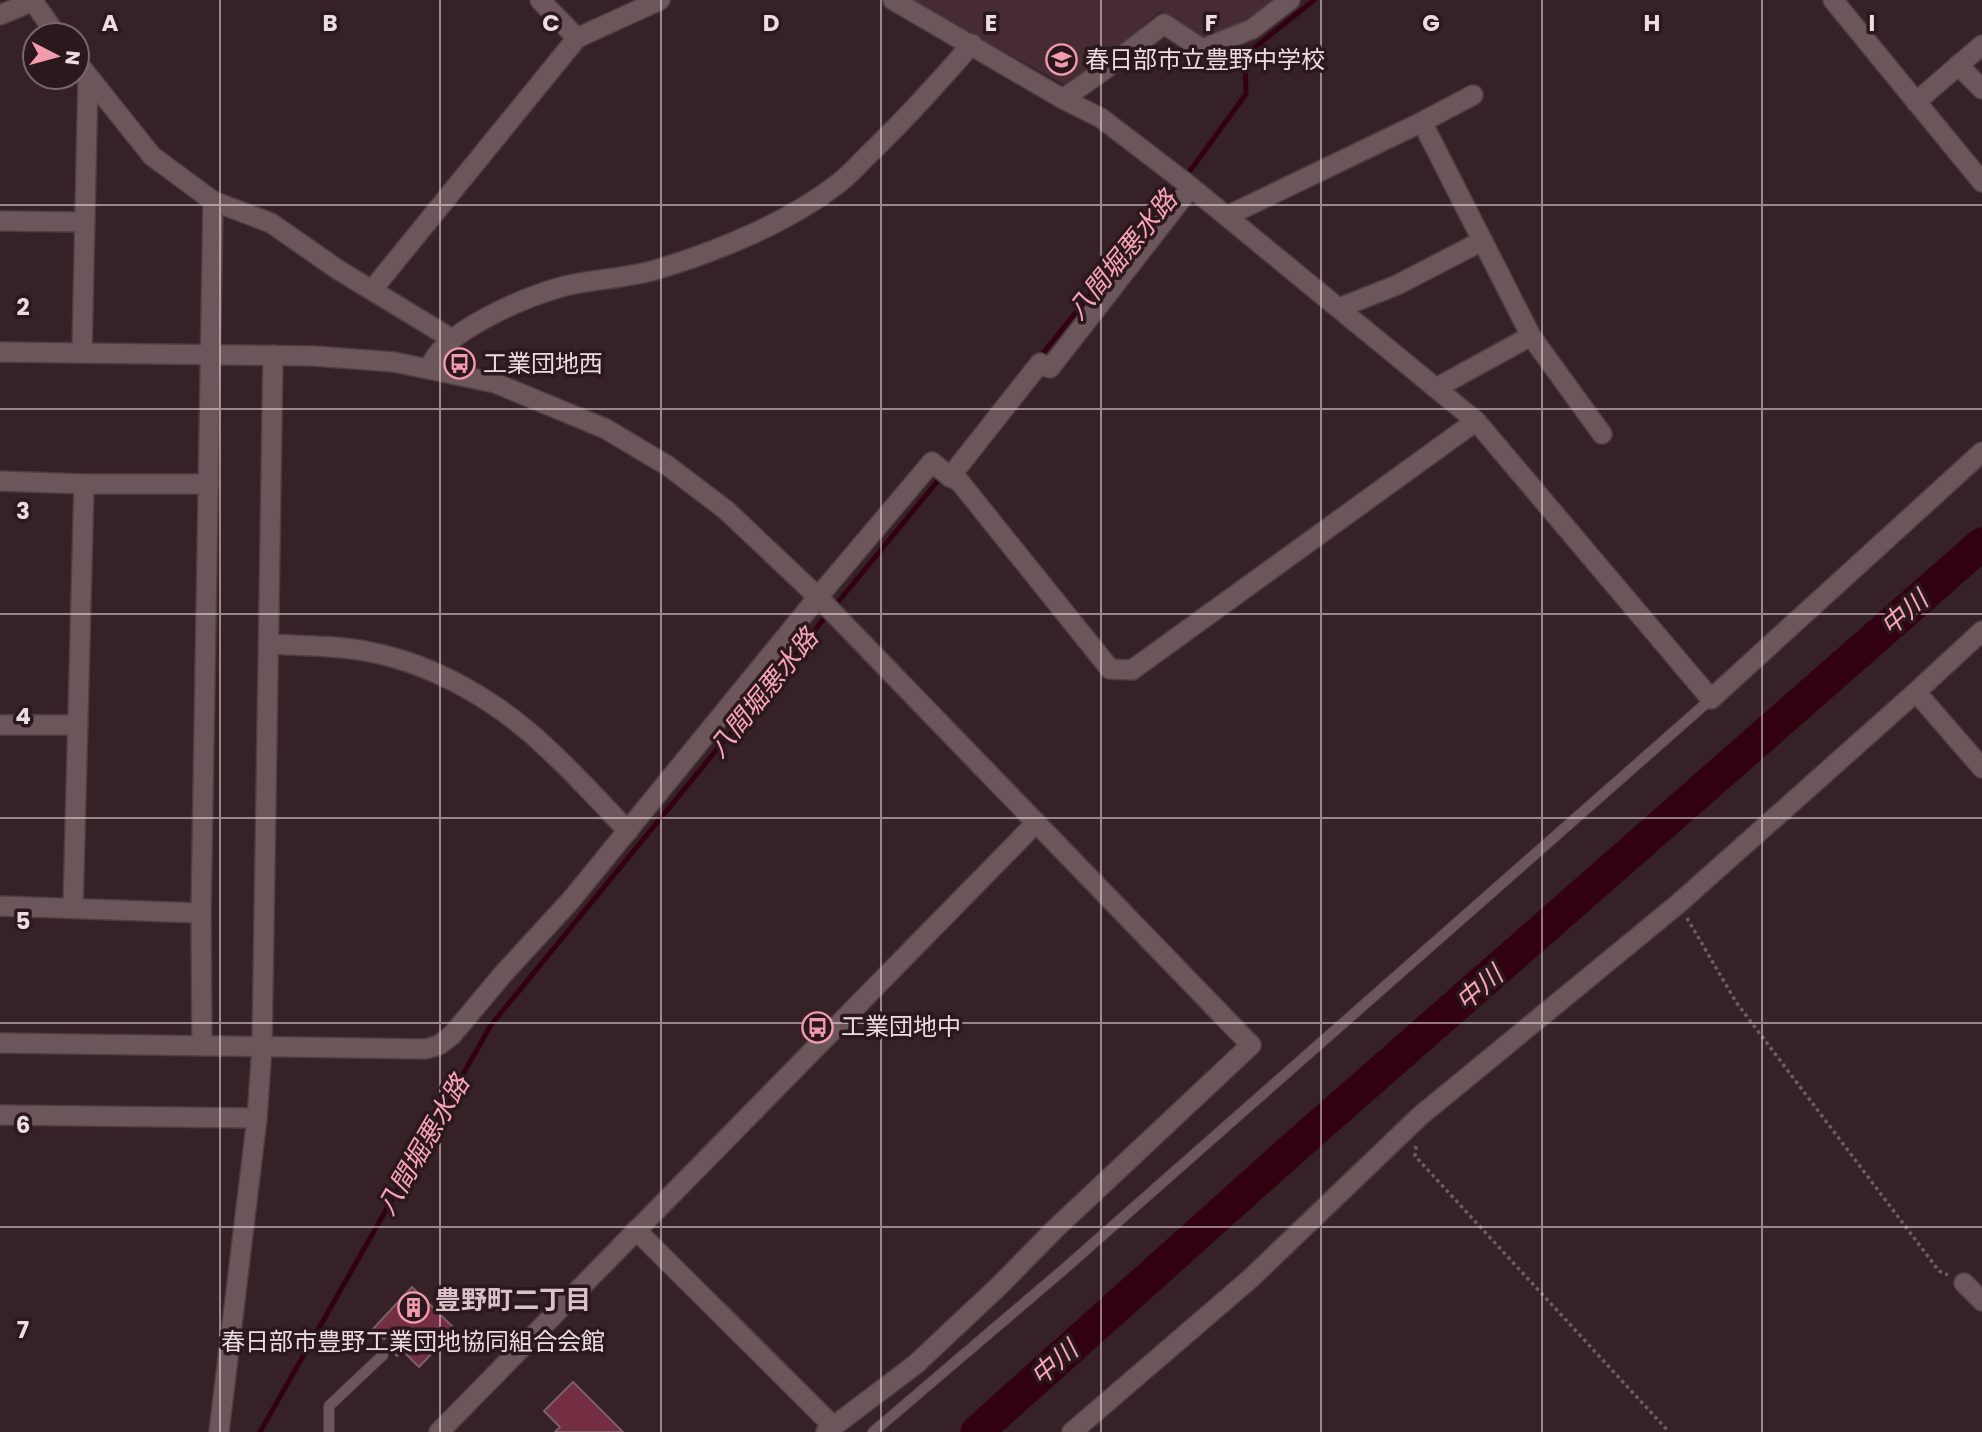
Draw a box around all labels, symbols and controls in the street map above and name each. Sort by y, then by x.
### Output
text: A [102,7,119,39]
text: B [322,7,338,39]
text: C [542,7,560,39]
text: D [763,7,779,39]
text: E [985,7,997,39]
text: F [1205,7,1217,39]
text: G [1422,7,1440,39]
text: H [1644,7,1660,39]
text: I [1869,7,1875,39]
north arrow [21,21,91,91]
school or university icon: 春日部市立豊野中学校 [1045,43,1079,77]
place label: 春日部市立豊野中学校 [1085,43,1325,76]
text: N [58,49,87,66]
water label: 八間堀悪水路 [1059,182,1186,327]
text: 2 [16,291,30,323]
bus stop icon: 工業団地西 [443,347,477,381]
place label: 工業団地西 [483,347,603,380]
text: 3 [16,495,30,527]
water label: 中川 [1873,580,1938,644]
water label: 八間堀悪水路 [700,620,827,765]
text: 4 [15,700,31,732]
text: 5 [16,905,30,937]
water label: 中川 [1448,955,1513,1019]
bus stop icon: 工業団地中 [801,1010,835,1044]
place label: 工業団地中 [841,1010,961,1043]
water label: 八間堀悪水路 [368,1067,479,1222]
text: 6 [16,1109,30,1141]
district label: 豊野町二丁目 [435,1282,591,1318]
building icon: 春日部市豊野工業団地協同組合会館 [396,1291,430,1325]
text: 7 [17,1314,29,1346]
place label: 春日部市豊野工業団地協同組合会館 [221,1325,605,1358]
water label: 中川 [1023,1330,1088,1394]

